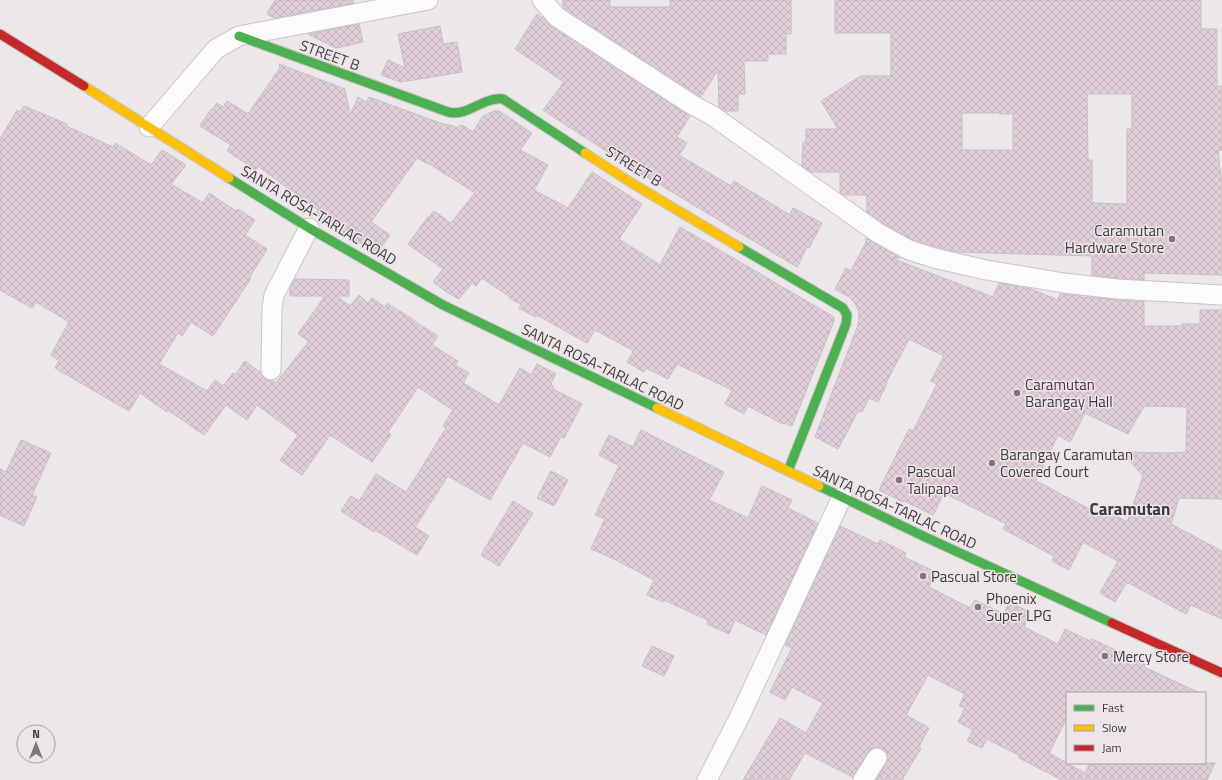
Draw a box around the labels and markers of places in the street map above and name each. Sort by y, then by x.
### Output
place label: Caramutan Hardware Store [1065,219,1164,259]
marker: Caramutan Hardware Store [1167,234,1177,244]
place label: Caramutan Barangay Hall [1025,373,1113,413]
marker: Caramutan Barangay Hall [1012,388,1022,398]
place label: Barangay Caramutan Covered Court [1000,443,1133,483]
marker: Barangay Caramutan Covered Court [987,458,997,468]
place label: Pascual Talipapa [907,460,959,500]
marker: Pascual Talipapa [894,475,904,485]
place label: Pascual Store [931,565,1017,588]
marker: Pascual Store [918,571,928,581]
place label: Phoenix Super LPG [986,587,1051,627]
marker: Phoenix Super LPG [973,602,983,612]
place label: Mercy Store [1113,645,1189,668]
marker: Mercy Store [1100,651,1110,661]

